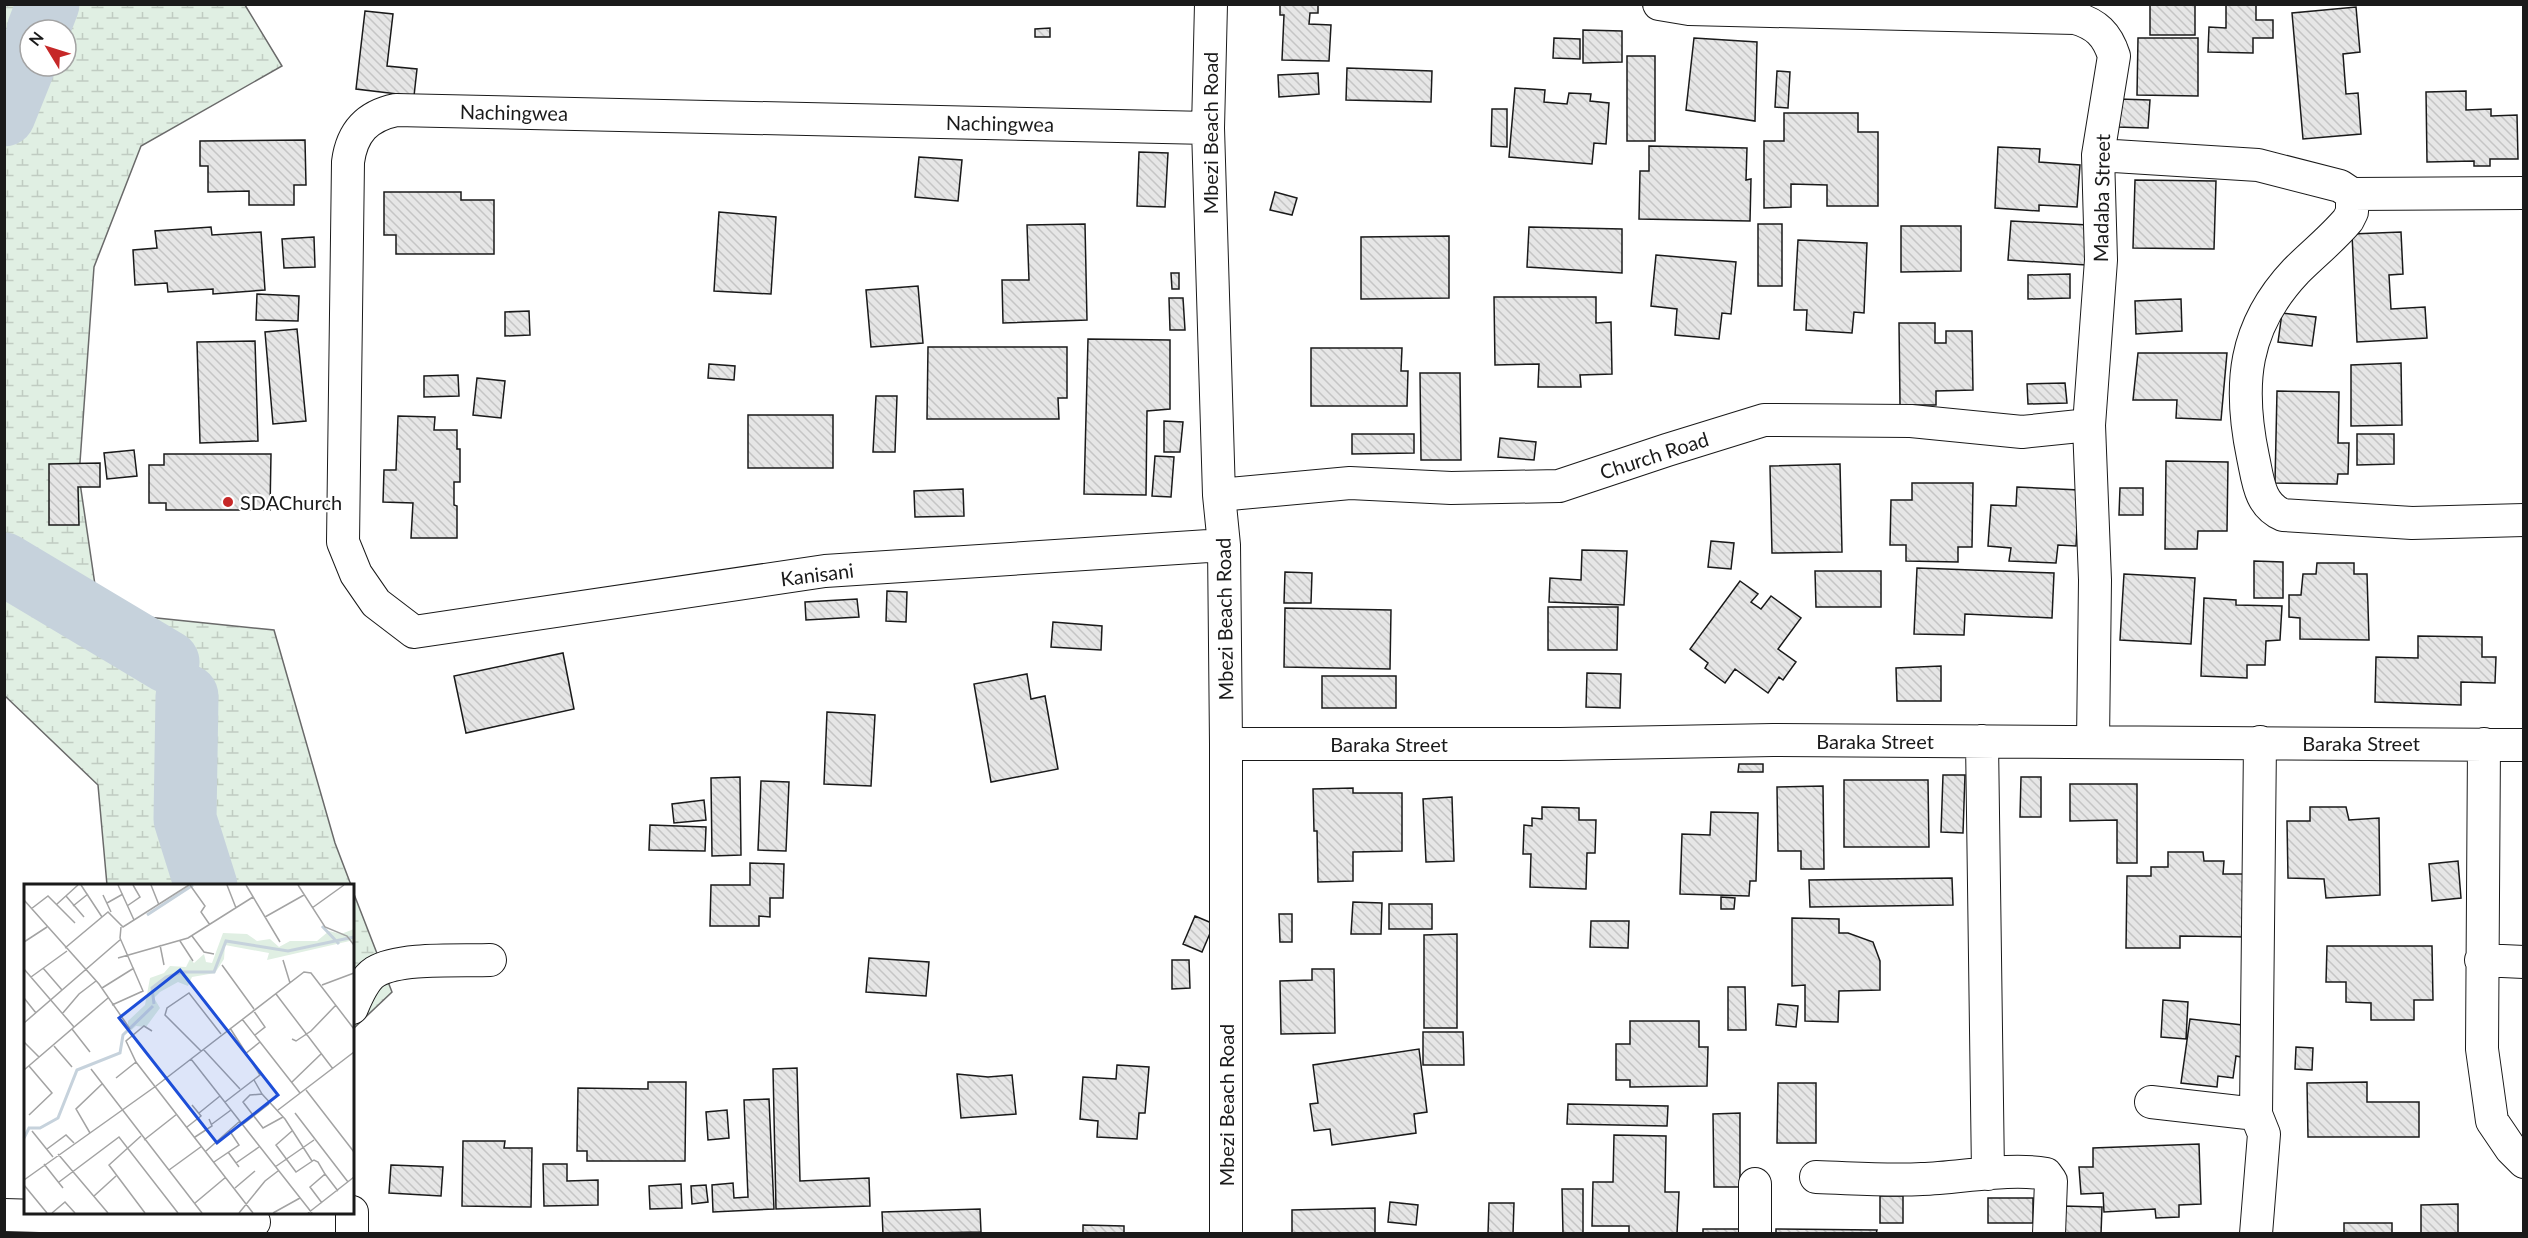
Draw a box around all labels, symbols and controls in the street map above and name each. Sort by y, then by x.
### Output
north arrow [18,18,78,78]
text: N [25,28,47,49]
street label: Mbezi Beach Road [1198,52,1222,214]
street label: Nachingwea [460,99,568,125]
street label: Nachingwea [946,110,1054,136]
street label: Madaba Street [2088,134,2114,262]
street label: Church Road [1597,426,1711,484]
place label: SDAChurch [240,490,342,514]
marker: SDAChurch [221,495,235,509]
street label: Mbezi Beach Road [1211,537,1237,701]
street label: Kanisani [779,558,855,590]
street label: Baraka Street [1816,729,1934,753]
street label: Baraka Street [2302,731,2420,755]
street label: Baraka Street [1330,732,1448,756]
inset map [24,884,354,1214]
street label: Mbezi Beach Road [1214,1024,1238,1186]

